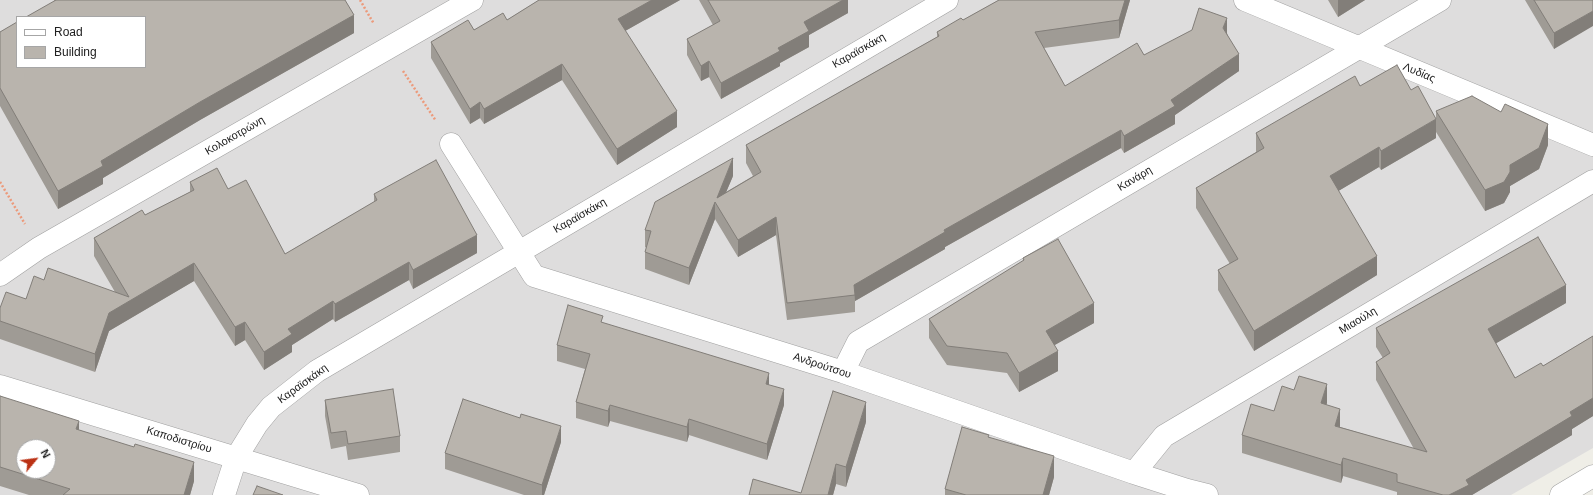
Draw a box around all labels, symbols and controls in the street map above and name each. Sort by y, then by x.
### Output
legend [16,16,146,68]
text: Road [54,25,83,39]
street label: Καραϊσκάκη [830,31,888,71]
text: Building [54,45,97,59]
street label: Λυδίας [1401,60,1437,86]
street label: Κολοκοτρώνη [203,114,267,158]
street label: Κανάρη [1115,164,1155,194]
street label: Καραϊσκάκη [551,196,609,236]
street label: Μιαούλη [1337,305,1379,337]
street label: Ανδρούτσου [791,350,853,382]
street label: Καραϊσκάκη [275,361,331,407]
street label: Καποδιστρίου [145,424,213,456]
north arrow [16,439,56,479]
text: N [38,447,53,460]

